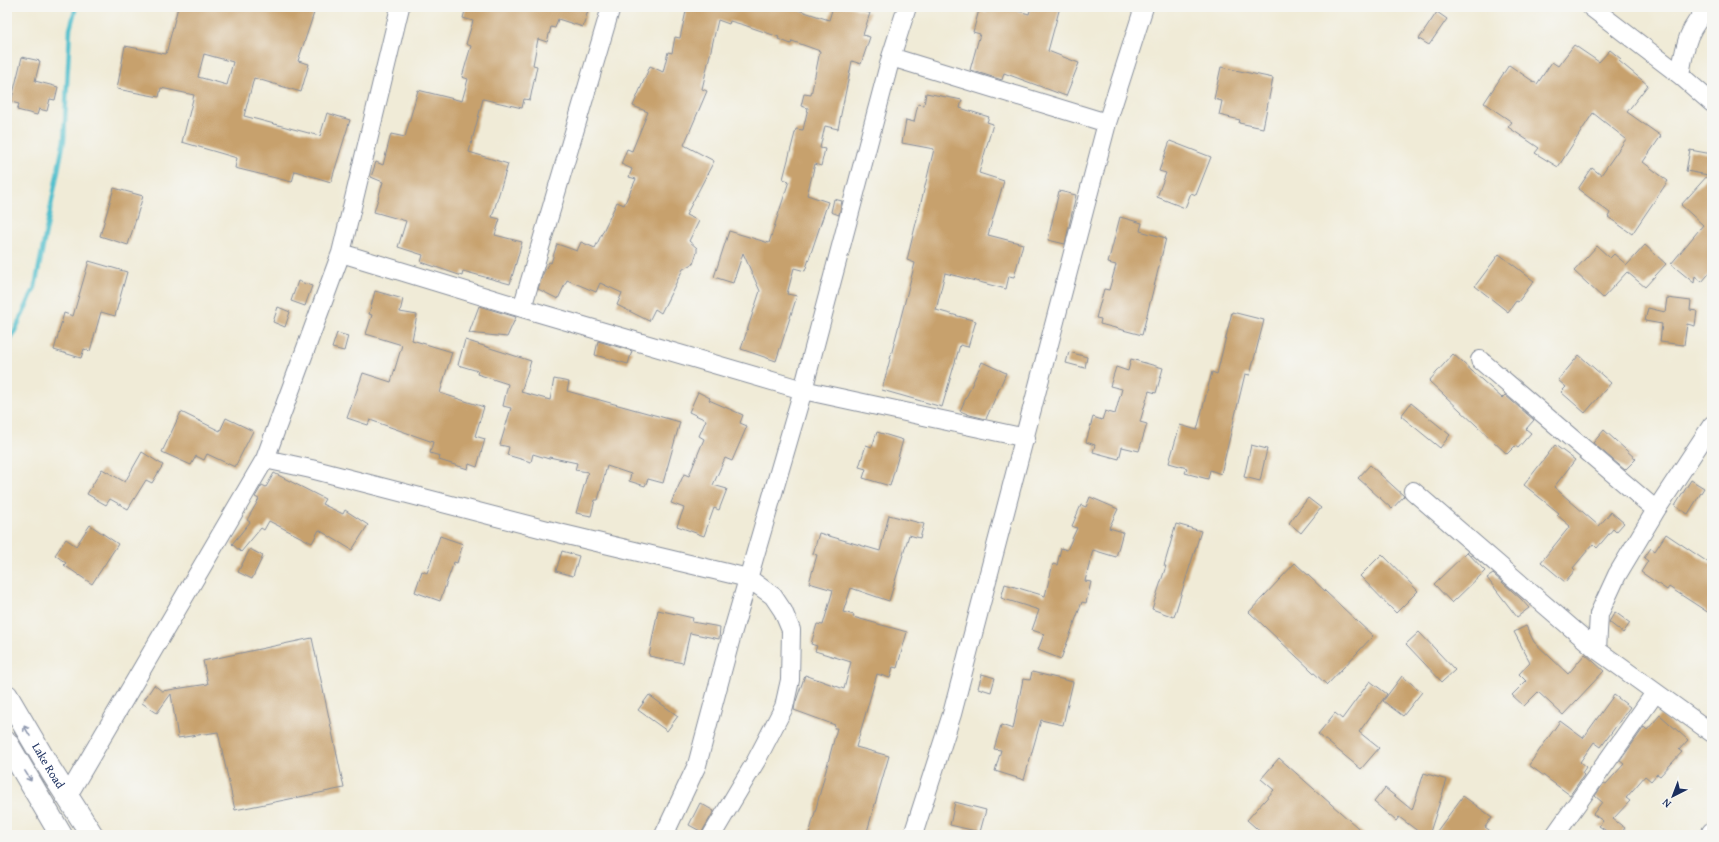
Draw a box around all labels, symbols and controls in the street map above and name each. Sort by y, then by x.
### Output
one-way arrow [23,725,31,737]
street label: Lake Road [28,739,69,792]
one-way arrow [24,770,32,782]
north arrow [1653,776,1693,816]
text: N [1658,795,1674,812]

